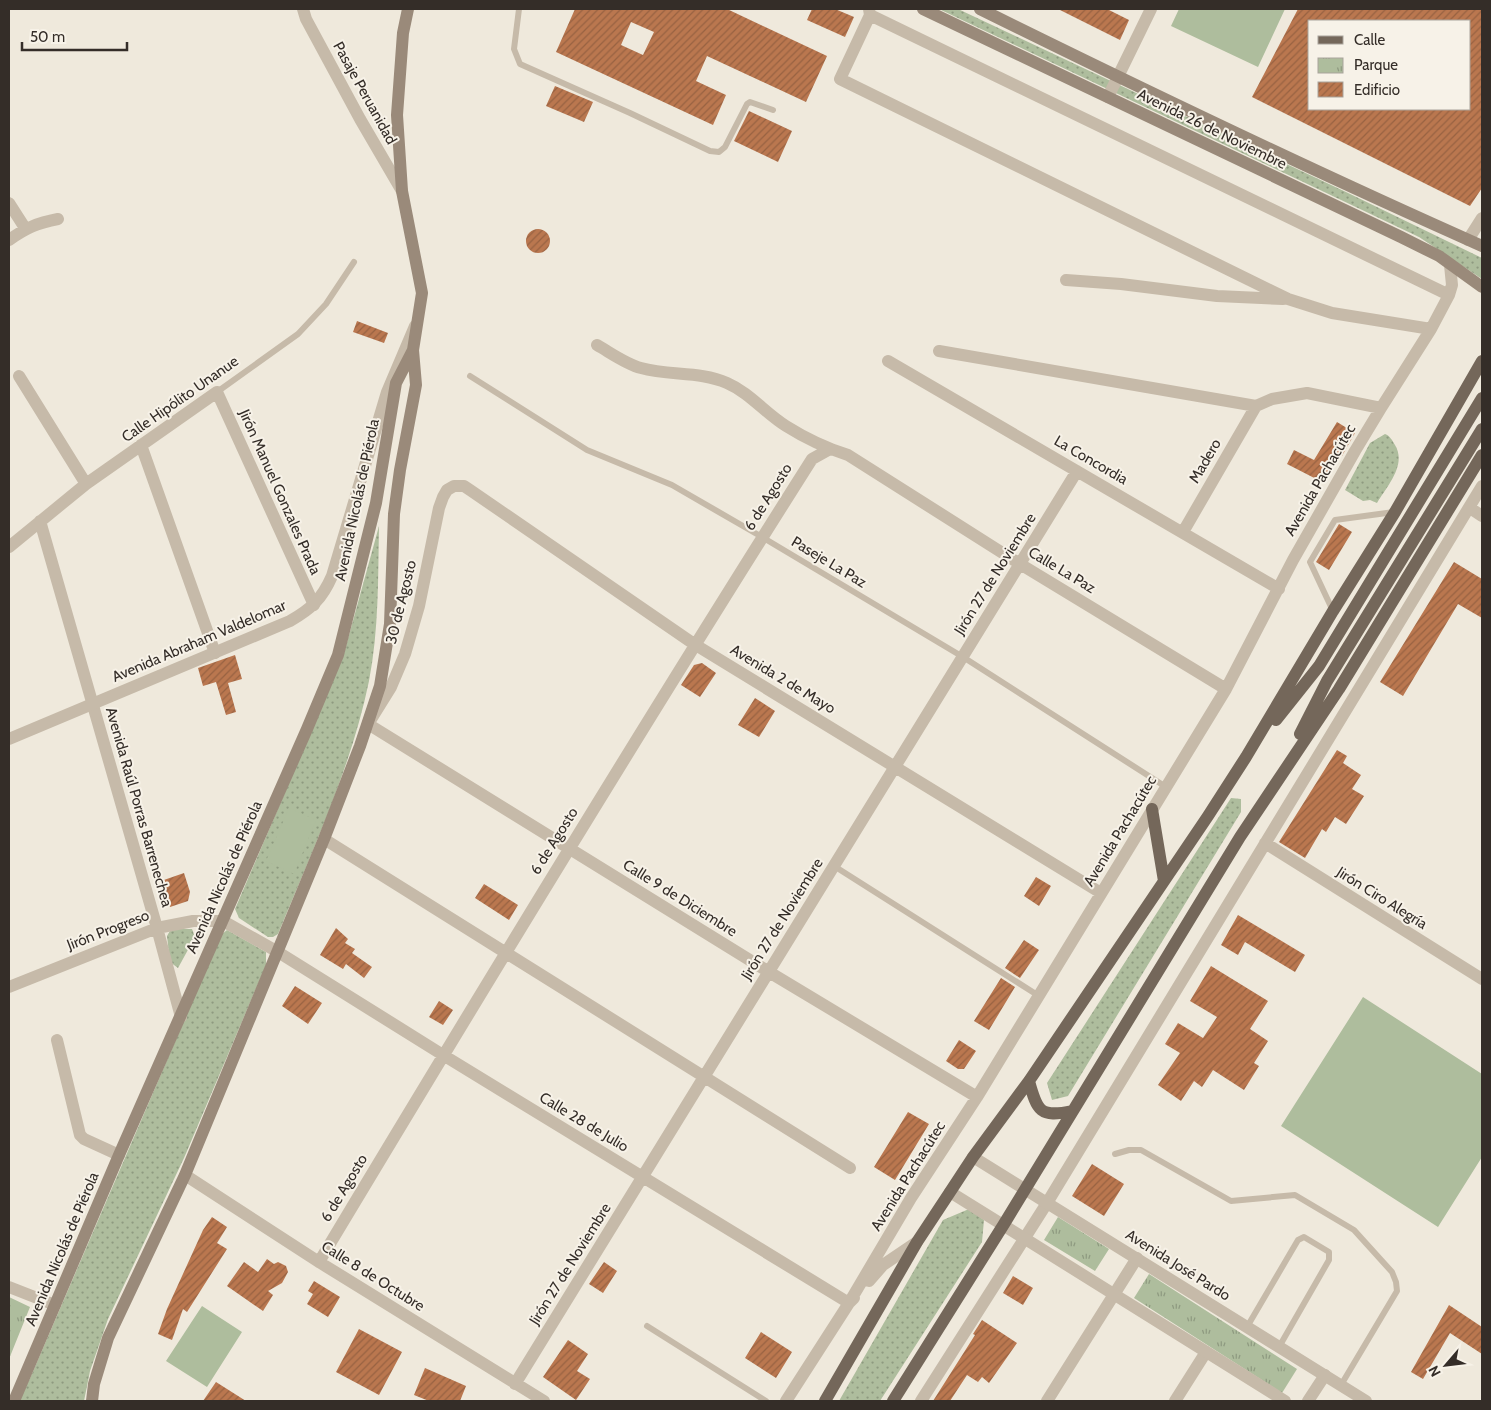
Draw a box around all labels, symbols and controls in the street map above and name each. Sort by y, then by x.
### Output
scale bar [22,20,128,52]
legend [1308,20,1471,110]
text: 50 m [30,28,65,46]
text: Calle [1354,31,1385,49]
street label: Pasaje Peruanidad [329,39,401,147]
text: Parque [1354,56,1398,74]
text: Edificio [1354,81,1400,99]
street label: Avenida 26 de Noviembre [1135,85,1290,173]
street label: Calle Hipólito Unanue [118,352,242,446]
street label: Jirón Manuel Gonzales Prada [235,406,325,578]
street label: Avenida Nicolás de Piérola [331,417,383,583]
street label: Avenida Pachacútec [1281,421,1359,539]
street label: La Concordia [1051,432,1132,489]
street label: Madero [1185,436,1225,486]
street label: 6 de Agosto [740,460,796,534]
street label: Jirón 27 de Noviembre [950,510,1040,639]
street label: Paseje La Paz [788,533,870,591]
street label: Calle La Paz [1025,543,1099,597]
street label: 30 de Agosto [382,558,420,646]
street label: Avenida Abraham Valdelomar [109,596,289,686]
street label: Avenida 2 de Mayo [727,641,839,717]
street label: Avenida Raúl Porras Barrenechea [102,705,176,910]
street label: Avenida Pachacútec [1080,772,1160,890]
street label: Avenida Nicolás de Piérola [182,797,266,956]
street label: 6 de Agosto [526,804,582,878]
street label: Jirón 27 de Noviembre [737,855,827,984]
street label: Calle 9 de Diciembre [620,856,741,941]
street label: Jirón Ciro Alegría [1333,862,1431,933]
street label: Jirón Progreso [63,906,152,954]
street label: Calle 28 de Julio [536,1088,632,1156]
street label: Avenida Pachacútec [867,1118,949,1234]
street label: 6 de Agosto [317,1151,371,1225]
street label: Avenida Nicolás de Piérola [21,1169,103,1329]
street label: Jirón 27 de Noviembre [525,1200,615,1329]
street label: Avenida José Pardo [1122,1226,1234,1304]
street label: Calle 8 de Octubre [318,1237,428,1315]
north arrow [1421,1340,1471,1390]
text: N [1424,1363,1445,1380]

